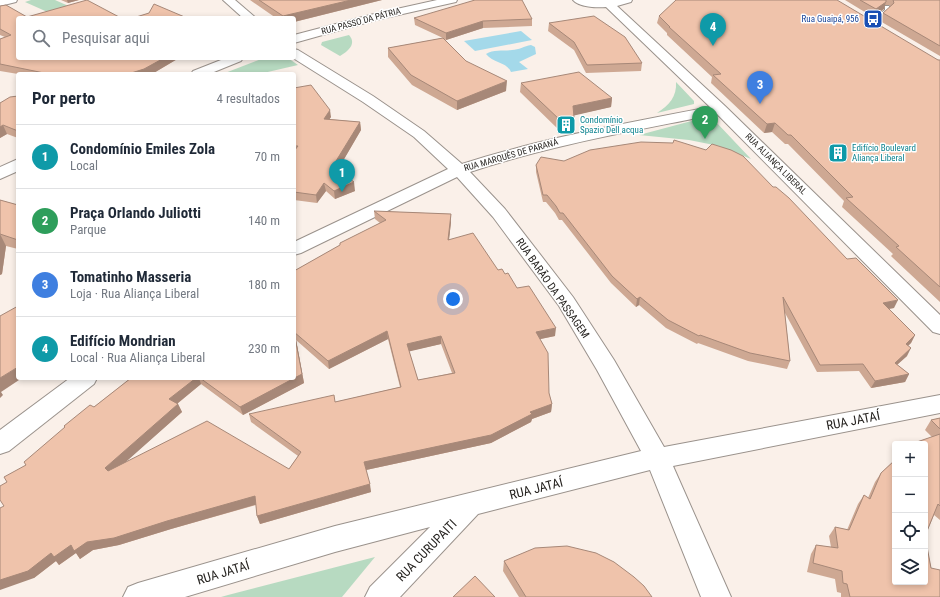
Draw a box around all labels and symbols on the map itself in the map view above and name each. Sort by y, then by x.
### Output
street label: RUA PASSO DA PÁTRIA [320,5,402,36]
bus stop icon: Rua Guaipá, 956 [862,8,884,30]
pin: 4 [700,13,726,46]
place label: Rua Guaipá, 956 [802,14,859,24]
pin: 3 [747,71,773,104]
pin: 2 [692,106,718,139]
building icon: Condomínio Spazio Dell acqua [555,114,577,136]
place label: Condomínio Spazio Dell acqua [580,115,643,135]
street label: RUA ALIANÇA LIBERAL [743,131,809,197]
street label: RUA MARQUÊS DE PARANÁ [462,136,559,173]
building icon: Edifício Boulevard Aliança Liberal [827,142,849,164]
place label: Edifício Boulevard Aliança Liberal [852,143,916,163]
pin: 1 [329,159,355,192]
street label: RUA BARÃO DA PASSAGEM [513,236,592,341]
your location [443,289,463,309]
street label: RUA JATAÍ [825,408,882,433]
street label: RUA JATAÍ [508,474,565,502]
street label: RUA CURUPAITI [393,516,460,584]
street label: RUA JATAÍ [195,557,252,588]

